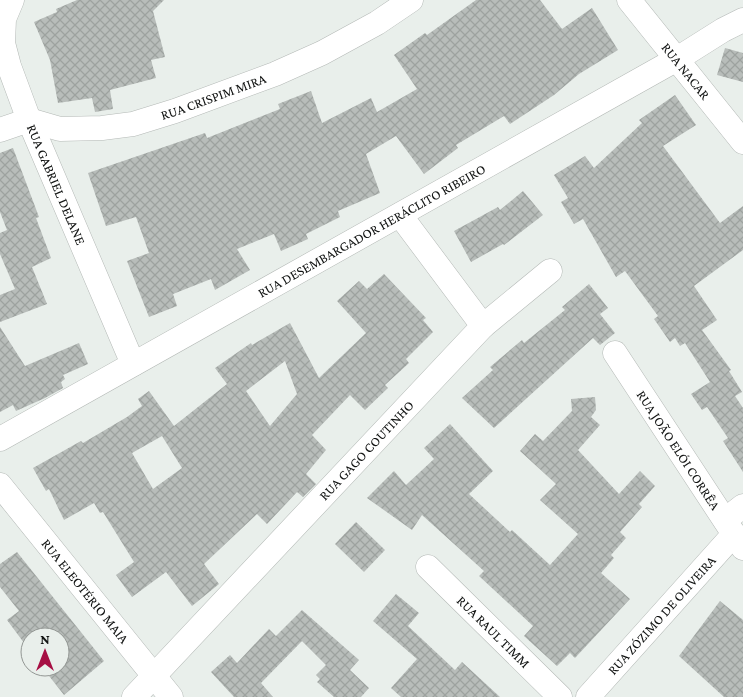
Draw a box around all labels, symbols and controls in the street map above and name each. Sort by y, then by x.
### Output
street label: RUA NACAR [658,39,714,103]
street label: RUA CRISPIM MIRA [159,70,268,123]
street label: RUA GABRIEL DELANE [24,122,89,247]
street label: RUA DESEMBARGADOR HERÁCLITO RIBEIRO [255,160,488,301]
street label: RUA JOÃO ELÓI CORRÊA [634,387,724,513]
street label: RUA GAGO COUTINHO [316,397,417,503]
street label: RUA ELEOTÉRIO MAIA [39,535,132,646]
street label: RUA ZÓZIMO DE OLIVEIRA [604,552,719,678]
street label: RUA RAUL TIMM [454,592,533,671]
north arrow [20,627,70,677]
text: N [40,631,50,647]

